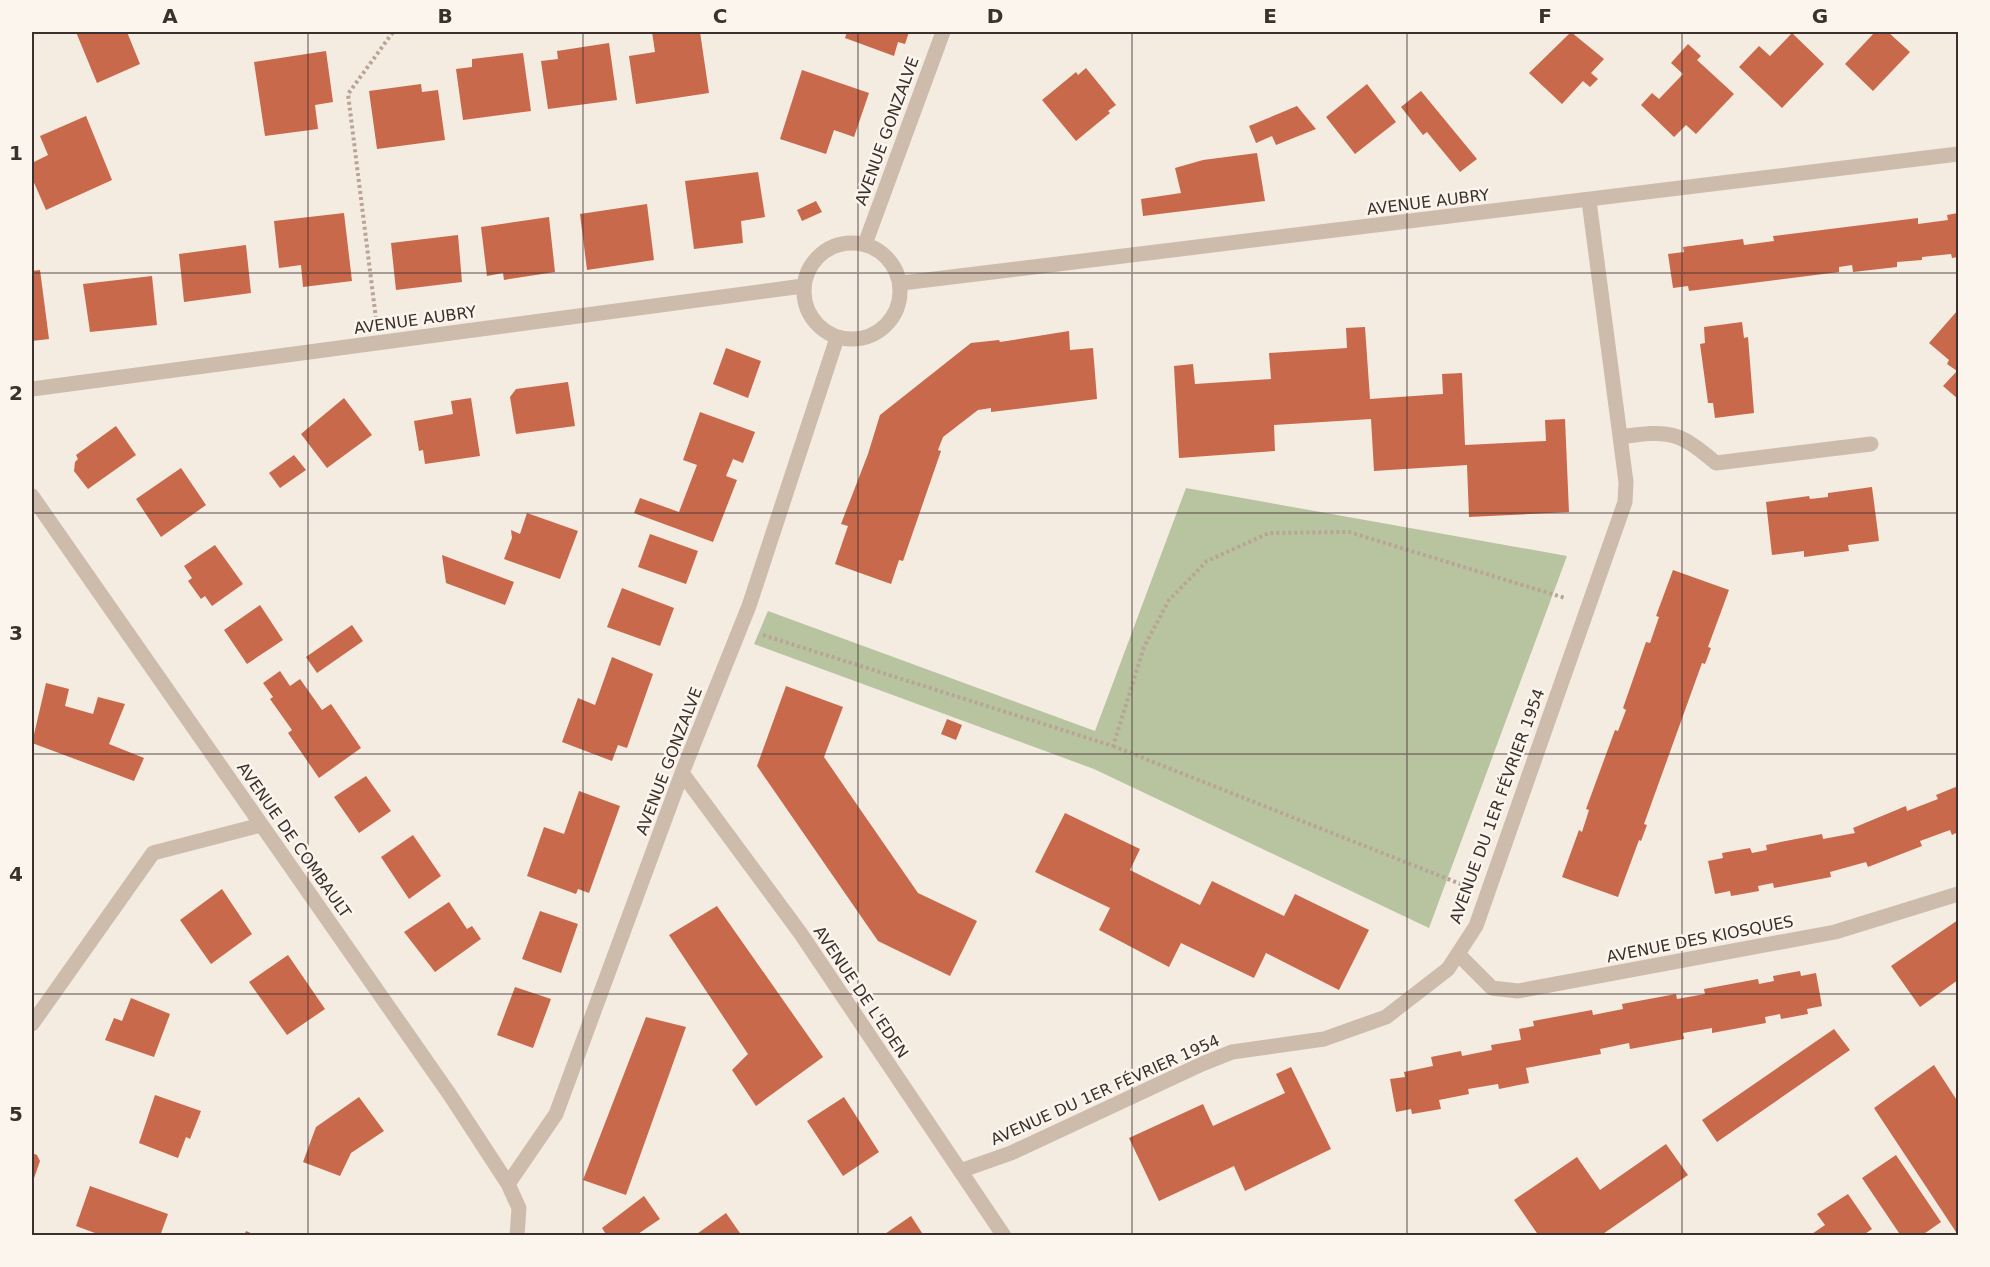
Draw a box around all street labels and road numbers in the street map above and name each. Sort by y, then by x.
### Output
street label: AVENUE GONZALVE [851,54,923,208]
street label: AVENUE AUBRY [1366,185,1491,219]
street label: AVENUE AUBRY [353,302,478,338]
street label: AVENUE GONZALVE [632,684,706,838]
street label: AVENUE DU 1ER FÉVRIER 1954 [1446,686,1548,926]
street label: AVENUE DE COMBAULT [233,759,355,921]
street label: AVENUE DES KIOSQUES [1605,912,1795,966]
street label: AVENUE DE L'EDEN [810,922,912,1062]
street label: AVENUE DU 1ER FÉVRIER 1954 [988,1031,1222,1149]

